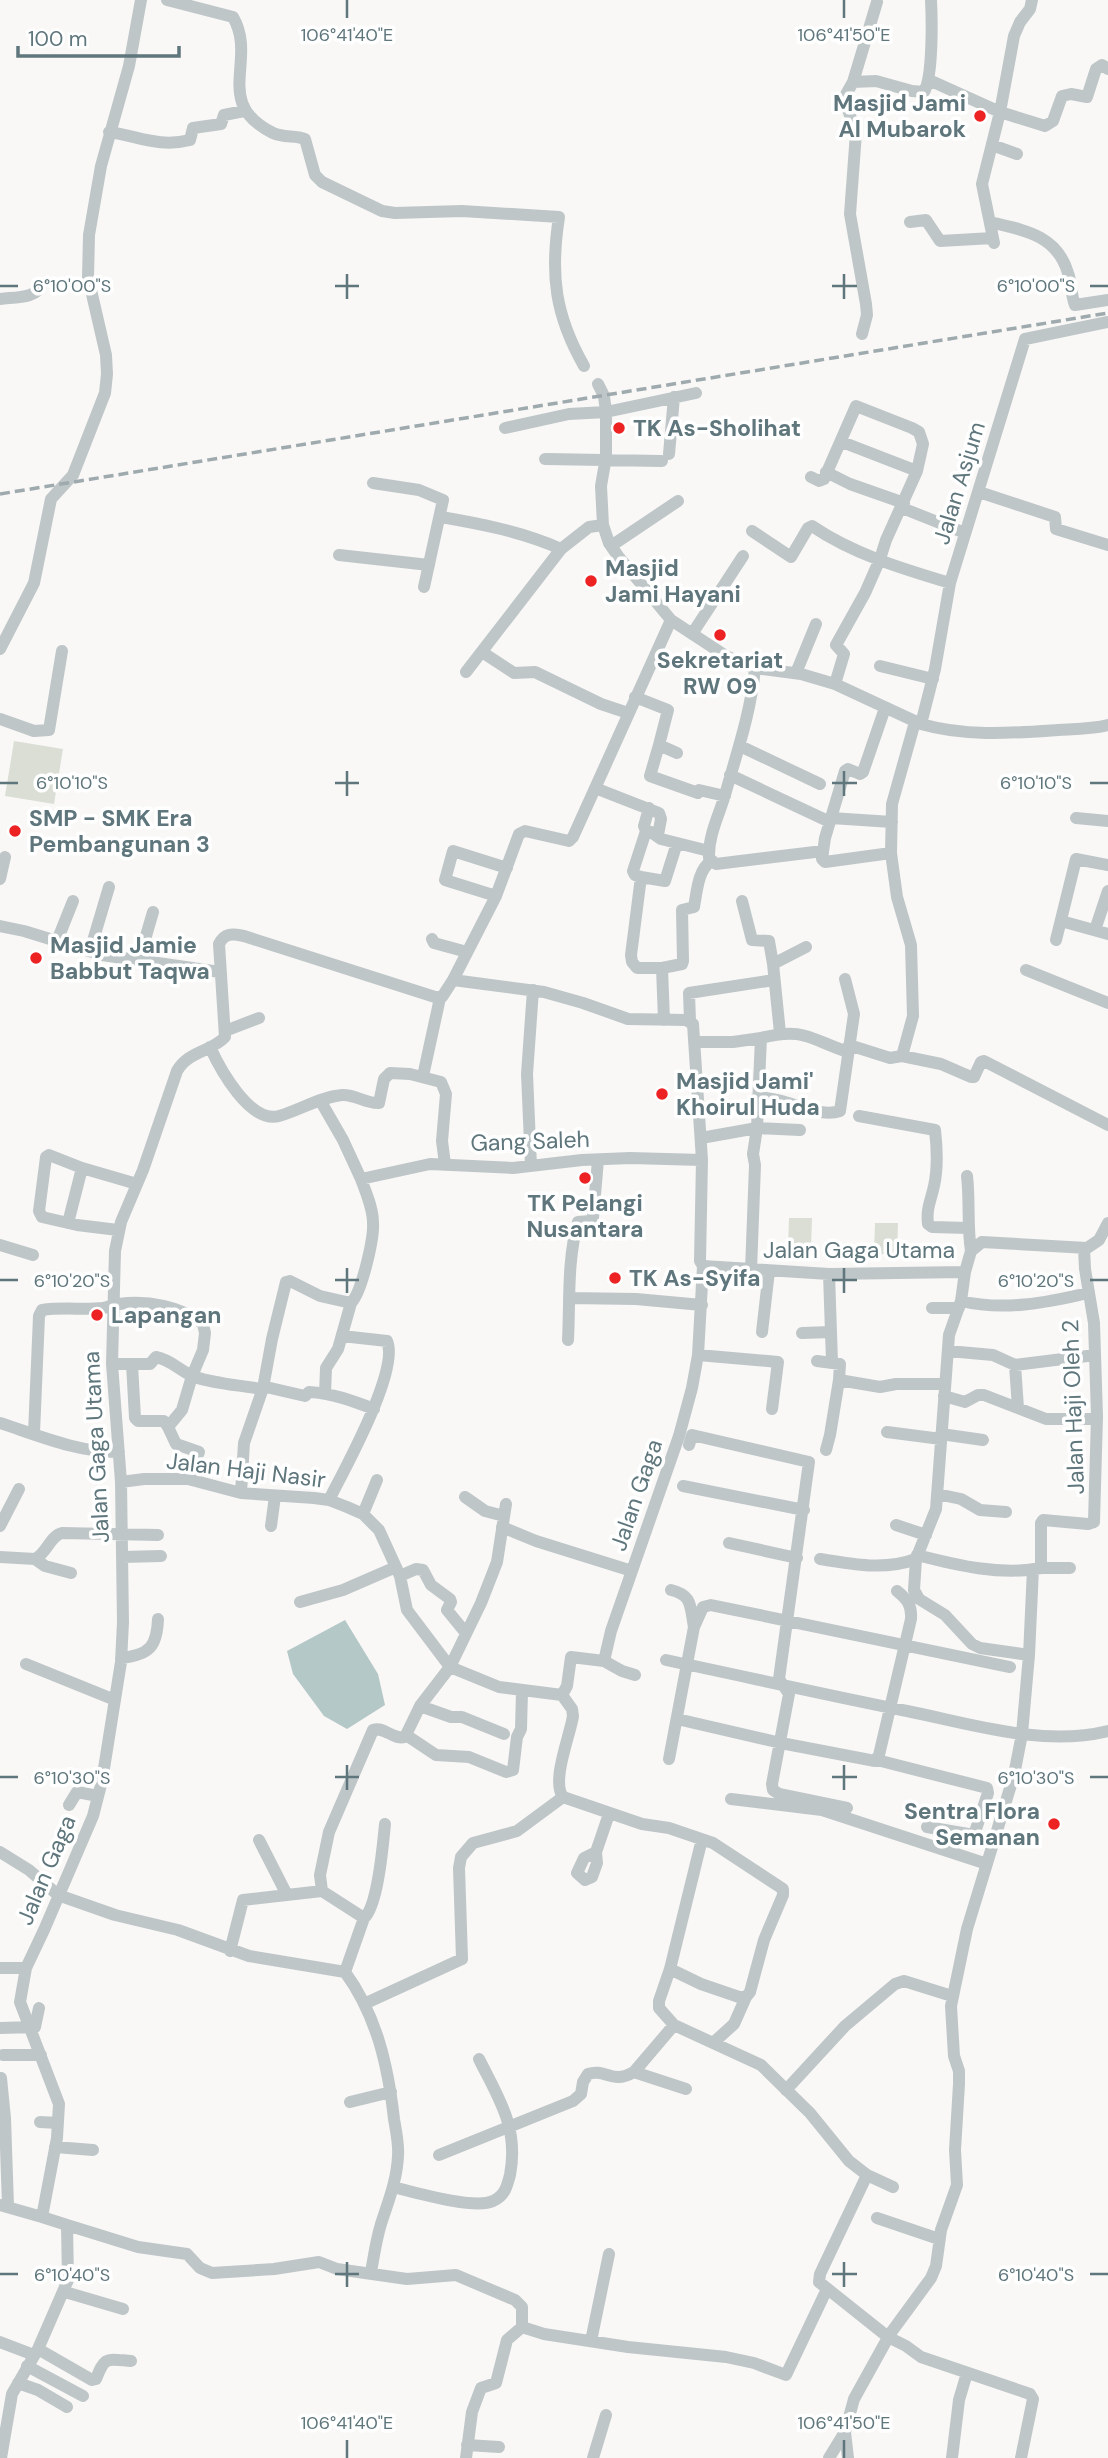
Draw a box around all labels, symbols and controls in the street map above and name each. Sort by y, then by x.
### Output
scale bar [18,14,178,58]
text: 106°41'40"E [301,23,393,47]
text: 106°41'50"E [798,23,890,47]
text: 100 m [28,25,88,53]
place label: Masjid Jami Al Mubarok [833,88,966,144]
marker: Masjid Jami Al Mubarok [972,108,988,124]
text: 6°10'00"S [33,274,111,298]
text: 6°10'00"S [997,274,1075,298]
place label: TK As-Sholihat [633,413,801,443]
street label: Jalan Asjum [926,418,992,548]
marker: TK As-Sholihat [611,420,627,436]
place label: Masjid Jami Hayani [605,553,741,609]
marker: Masjid Jami Hayani [583,573,599,589]
marker: Sekretariat RW 09 [712,627,728,643]
place label: Sekretariat RW 09 [657,645,783,701]
text: 6°10'10"S [36,771,108,795]
text: 6°10'10"S [1000,771,1072,795]
place label: SMP - SMK Era Pembangunan 3 [29,803,210,859]
marker: SMP - SMK Era Pembangunan 3 [7,823,23,839]
place label: Masjid Jamie Babbut Taqwa [50,930,210,986]
marker: Masjid Jamie Babbut Taqwa [28,950,44,966]
place label: Masjid Jami' Khoirul Huda [676,1066,820,1122]
marker: Masjid Jami' Khoirul Huda [654,1086,670,1102]
street label: Gang Saleh [470,1124,590,1158]
marker: TK Pelangi Nusantara [577,1170,593,1186]
place label: TK Pelangi Nusantara [526,1188,644,1244]
street label: Jalan Gaga Utama [763,1235,955,1265]
place label: TK As-Syifa [629,1263,761,1293]
text: 6°10'20"S [34,1269,110,1293]
text: 6°10'20"S [998,1269,1074,1293]
marker: TK As-Syifa [607,1270,623,1286]
place label: Lapangan [111,1300,221,1330]
marker: Lapangan [89,1307,105,1323]
street label: Jalan Haji Oleh 2 [1055,1319,1091,1495]
street label: Jalan Gaga Utama [76,1350,116,1544]
street label: Jalan Gaga [603,1435,669,1555]
street label: Jalan Haji Nasir [165,1445,327,1495]
text: 6°10'30"S [34,1766,110,1790]
text: 6°10'30"S [998,1766,1074,1790]
place label: Sentra Flora Semanan [904,1796,1040,1852]
street label: Jalan Gaga [9,1811,83,1929]
marker: Sentra Flora Semanan [1046,1816,1062,1832]
text: 6°10'40"S [34,2263,110,2287]
text: 6°10'40"S [998,2263,1074,2287]
text: 106°41'40"E [301,2411,393,2435]
text: 106°41'50"E [798,2411,890,2435]

